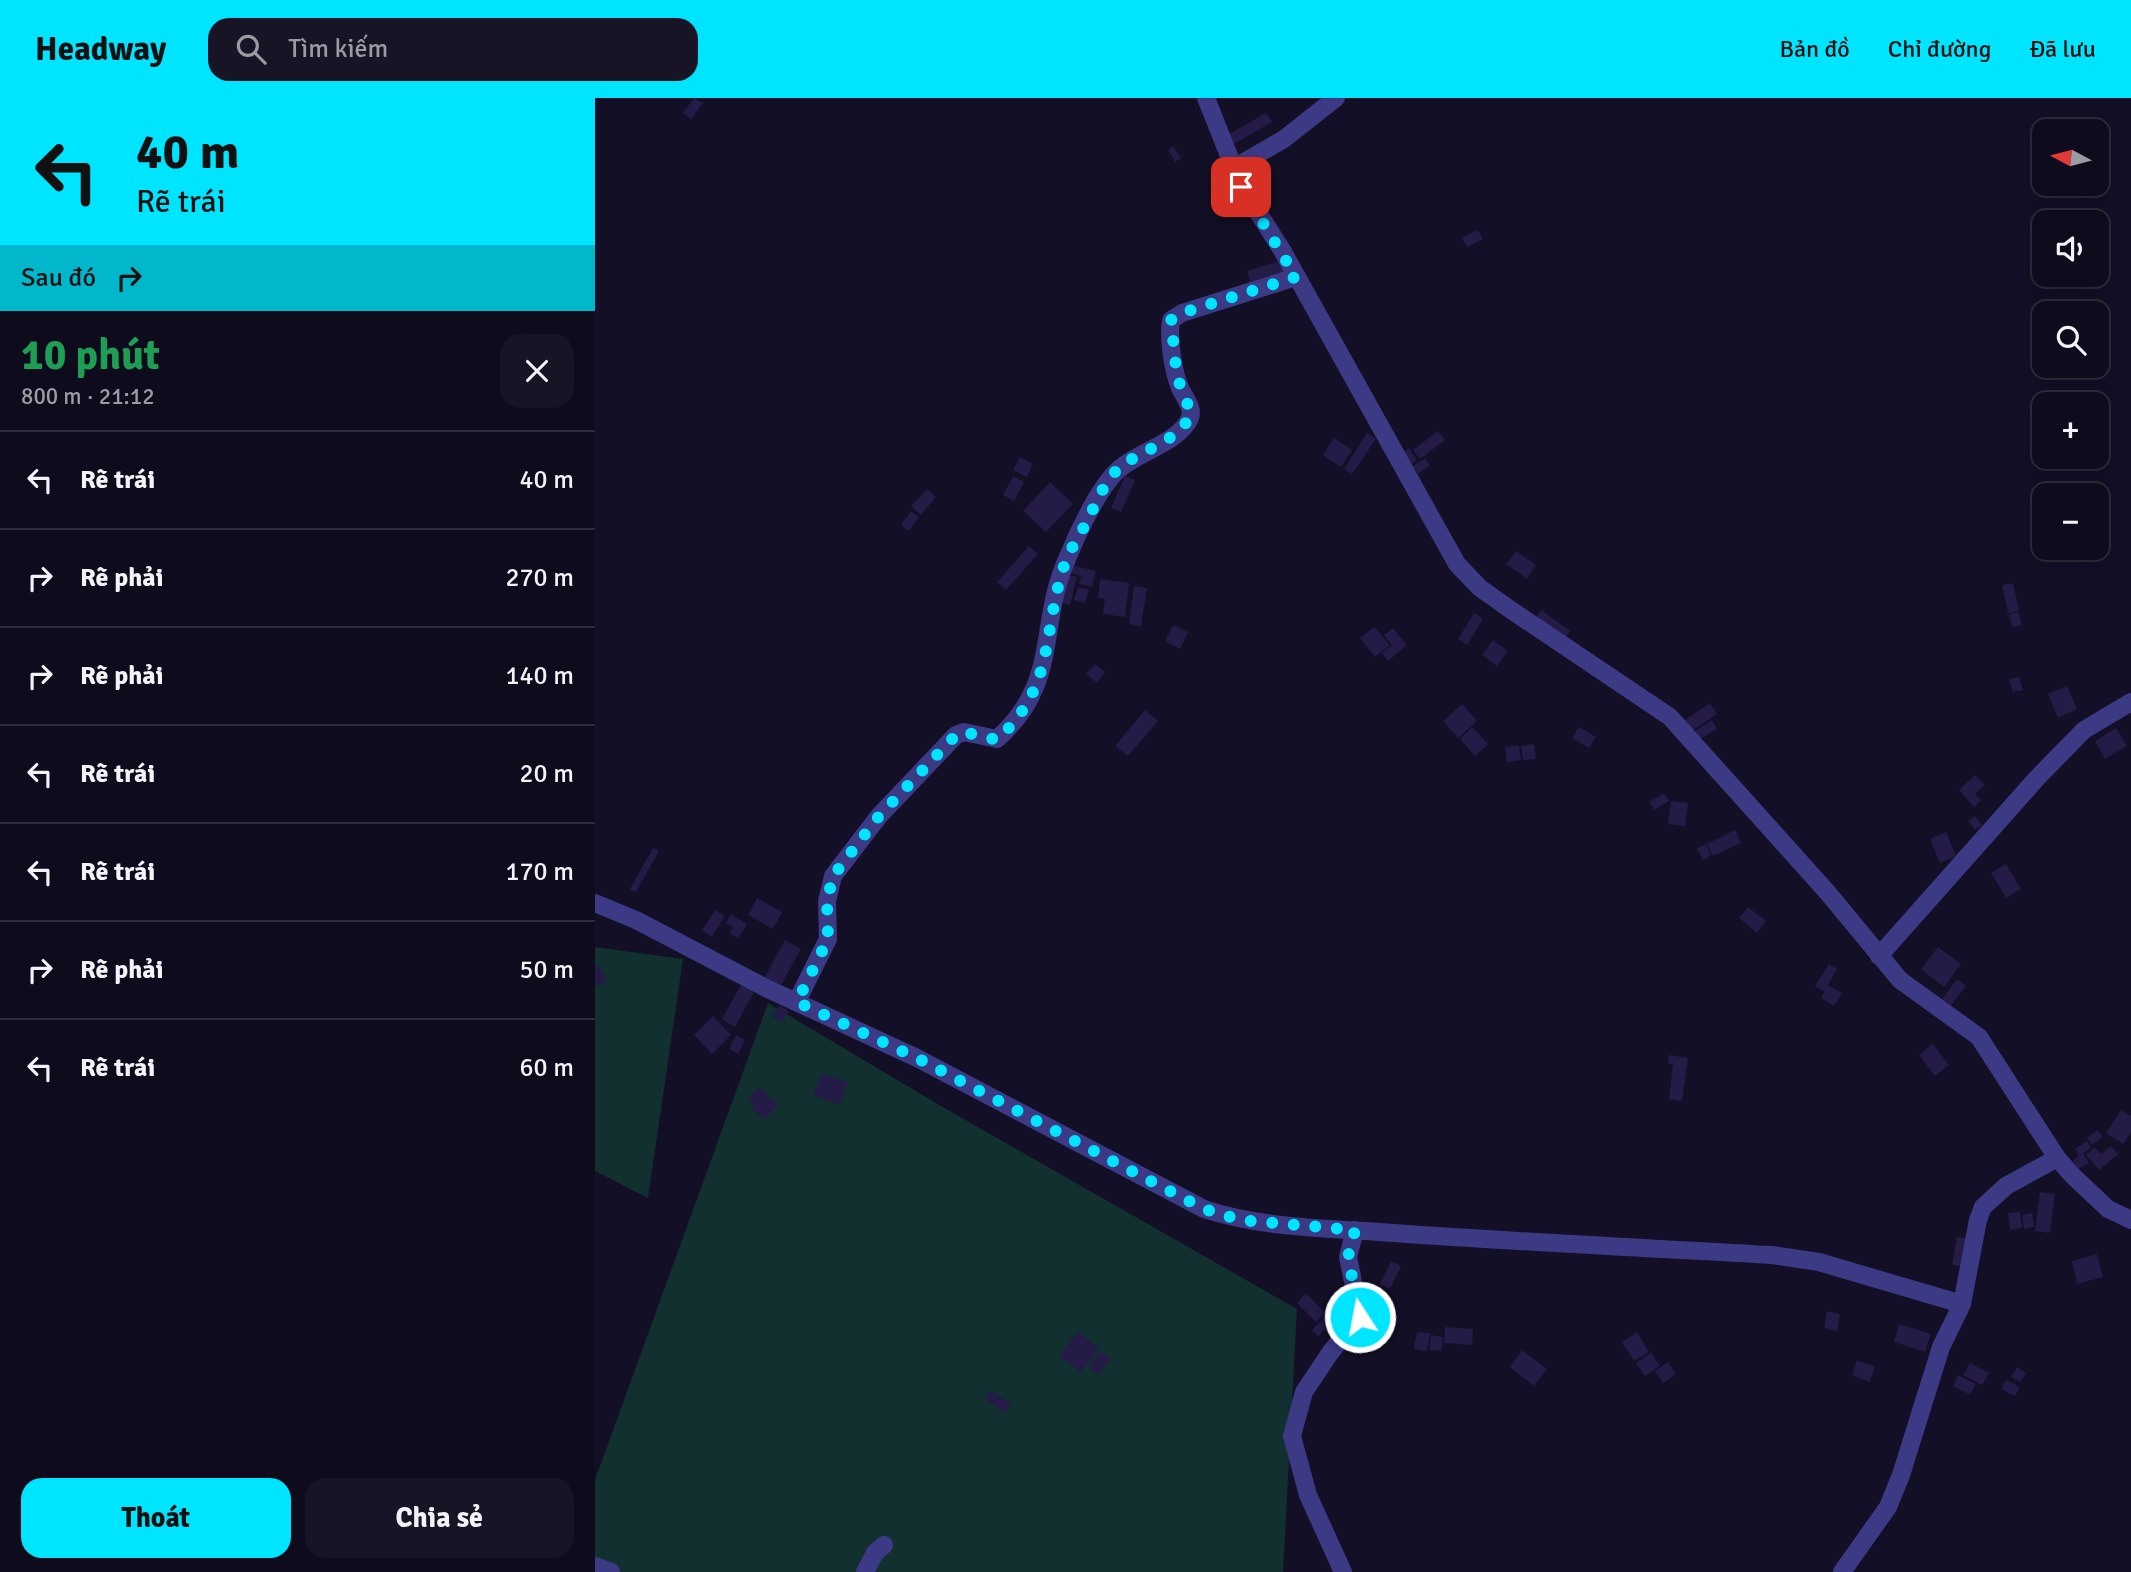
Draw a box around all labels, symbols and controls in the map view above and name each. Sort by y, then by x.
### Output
search box [208,18,698,81]
text: Headway [35,29,166,70]
icon: search [232,30,270,68]
text: Tìm kiếm [288,33,388,65]
text: Bản đồ [1779,34,1850,64]
text: Chỉ đường [1888,34,1991,64]
text: Đã lưu [2029,34,2096,64]
north arrow [2032,119,2109,196]
map controls [2032,119,2109,560]
text: 40 m [136,122,239,182]
icon: left [21,126,112,217]
pin [1211,157,1271,217]
icon: arrive [1222,168,1260,206]
text: Rẽ trái [136,182,226,221]
button: sound [2032,210,2109,287]
icon: right [110,259,148,297]
text: Sau đó [21,262,96,294]
button: search [2032,301,2109,378]
text: 10 phút [21,330,160,381]
button: close [500,334,574,408]
text: 800 m · 21:12 [21,382,155,411]
button: + [2032,392,2109,469]
icon: left [21,461,59,499]
text: Rẽ trái [80,464,155,496]
text: 40 m [519,464,574,496]
button: − [2032,483,2109,560]
icon: right [21,559,59,597]
text: Rẽ phải [80,562,164,594]
text: 270 m [505,562,574,594]
icon: right [21,657,59,695]
text: Rẽ phải [80,660,164,692]
text: 140 m [505,660,574,692]
icon: left [21,755,59,793]
text: Rẽ trái [80,758,155,790]
text: 20 m [519,758,574,790]
icon: left [21,853,59,891]
text: Rẽ trái [80,856,155,888]
text: 170 m [505,856,574,888]
icon: right [21,951,59,989]
text: Rẽ phải [80,954,164,986]
text: 50 m [519,954,574,986]
icon: left [21,1049,59,1087]
text: Rẽ trái [80,1052,155,1084]
text: 60 m [519,1052,574,1084]
position arrow [1323,1280,1397,1354]
button: Thoát [21,1478,291,1558]
button: Chia sẻ [305,1478,574,1558]

